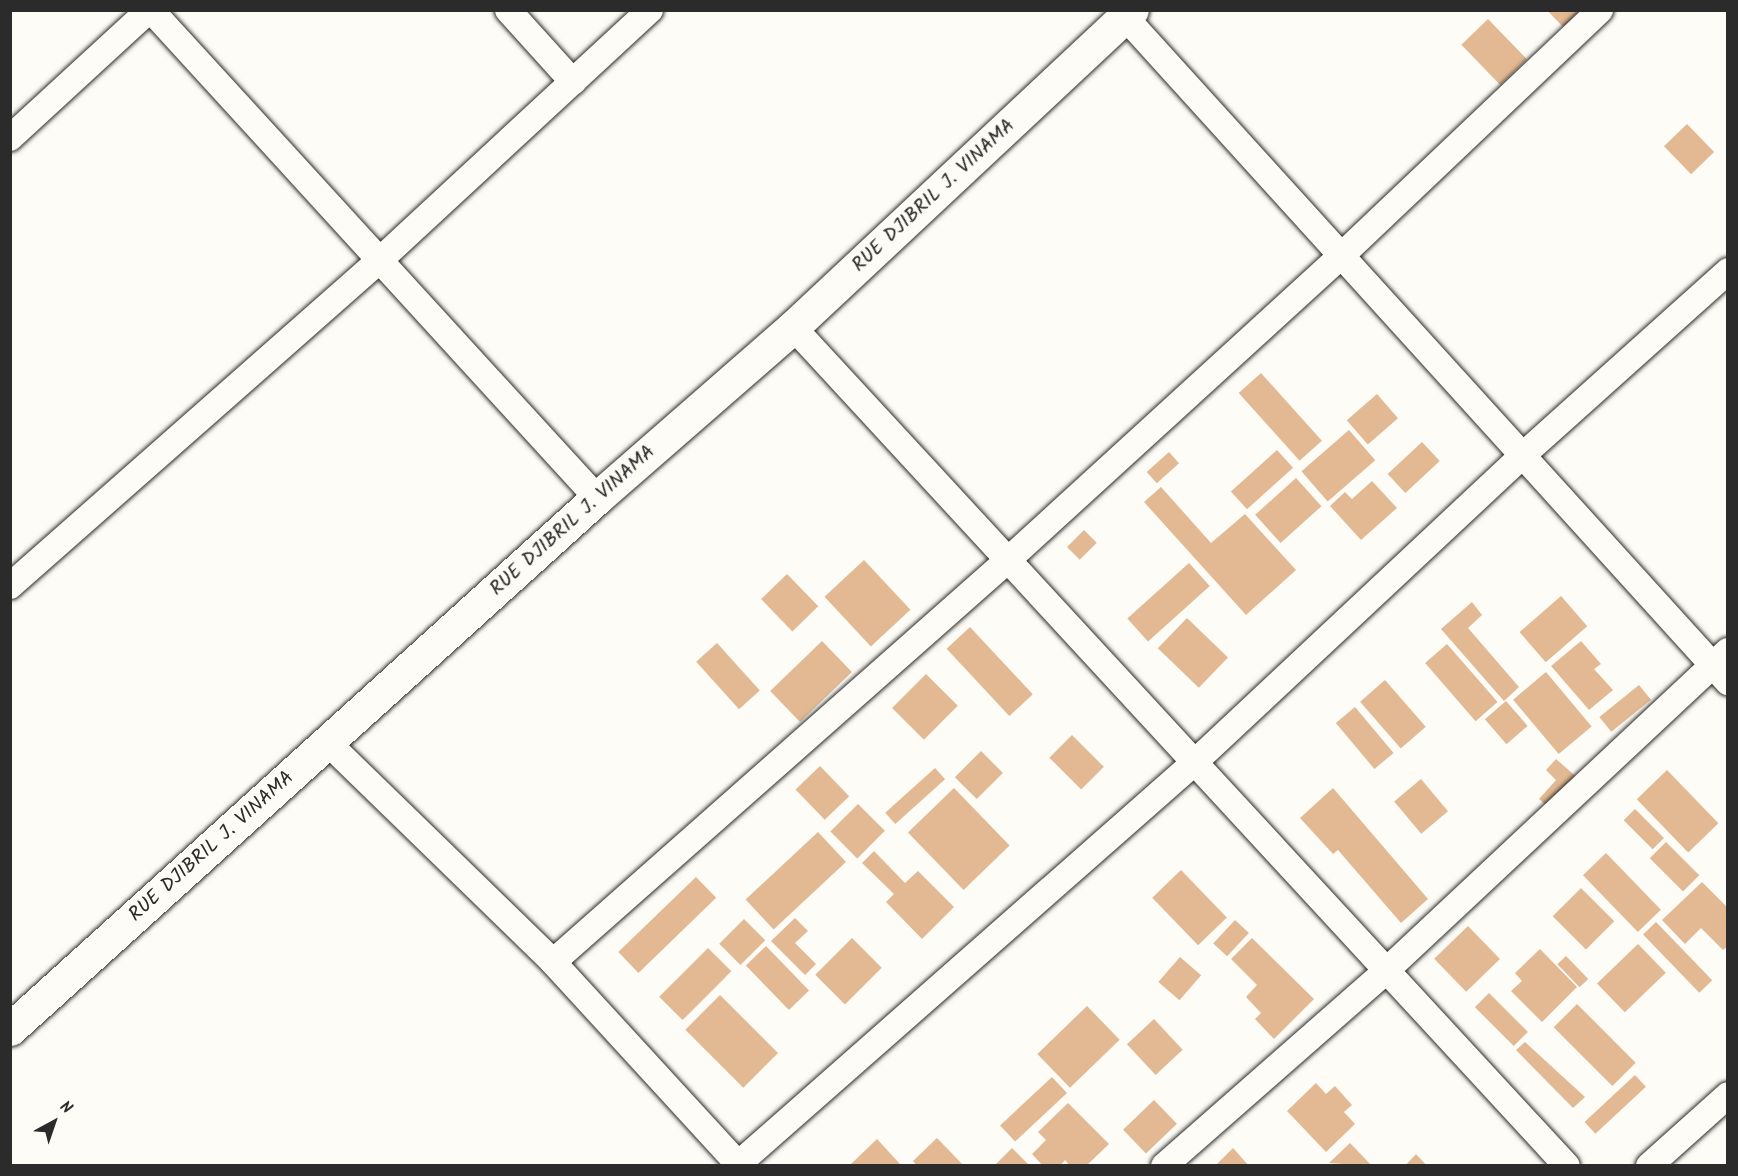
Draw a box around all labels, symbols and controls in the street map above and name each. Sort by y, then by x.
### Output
street label: RUE DJIBRIL J. VINAMA [848,114,1020,278]
street label: RUE DJIBRIL J. VINAMA [485,440,661,602]
street label: RUE DJIBRIL J. VINAMA [124,766,300,928]
north arrow [24,1092,84,1152]
text: N [54,1095,78,1121]

